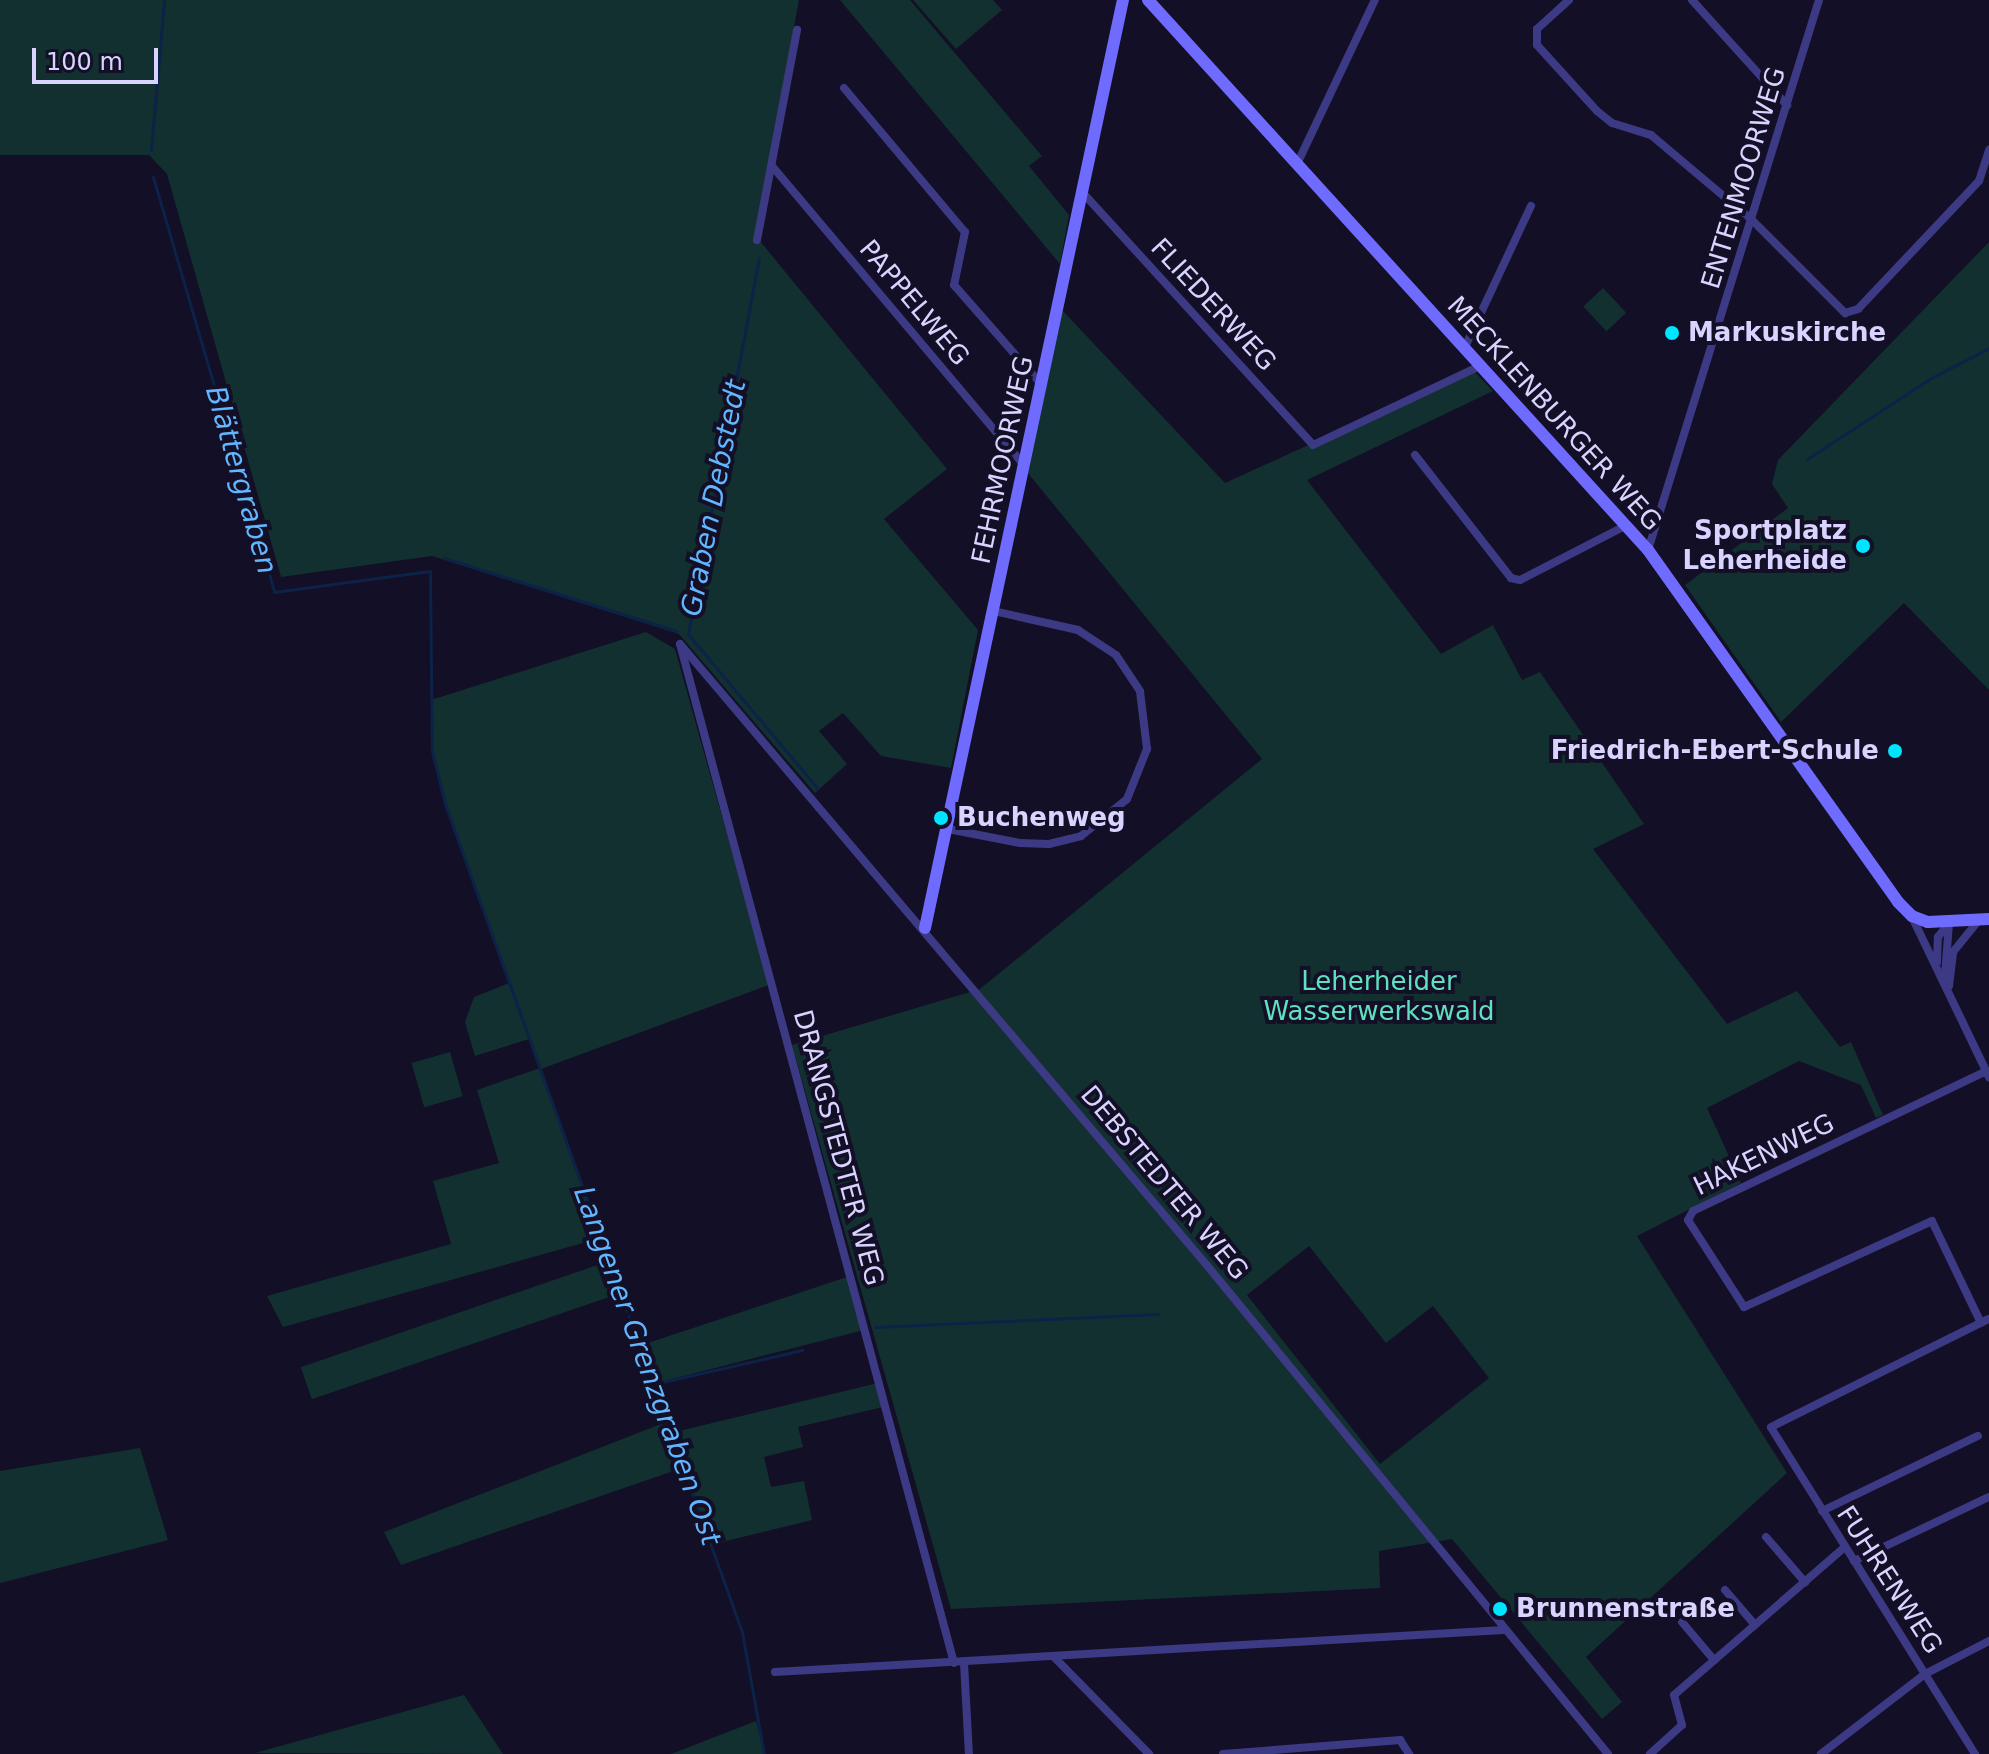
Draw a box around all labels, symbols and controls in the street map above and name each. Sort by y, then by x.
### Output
scale bar [36,32,162,82]
text: 100 m [46,48,123,76]
street label: ENTENMOORWEG [1695,63,1793,293]
street label: FLIEDERWEG [1144,232,1282,378]
street label: PAPPELWEG [853,234,975,372]
street label: MECKLENBURGER WEG [1441,290,1667,538]
place label: Markuskirche [1688,317,1886,349]
marker: Markuskirche [1663,324,1681,342]
street label: FEHRMOORWEG [966,353,1040,567]
water label: Graben Debstedt [675,377,753,619]
water label: Blättergraben [198,382,284,578]
place label: Sportplatz Leherheide [1683,515,1847,576]
marker: Sportplatz Leherheide [1854,537,1872,555]
place label: Friedrich-Ebert-Schule [1551,735,1879,767]
marker: Friedrich-Ebert-Schule [1886,742,1904,760]
place label: Buchenweg [957,802,1126,834]
marker: Buchenweg [932,809,950,827]
park label: Leherheider Wasserwerkswald [1263,966,1495,1028]
street label: DRANGSTEDTER WEG [786,1007,890,1289]
street label: DEBSTEDTER WEG [1074,1080,1254,1286]
street label: HAKENWEG [1689,1108,1839,1202]
water label: Langener Grenzgraben Ost [566,1182,728,1550]
street label: FUHRENWEG [1830,1500,1948,1660]
place label: Brunnenstraße [1516,1593,1735,1625]
marker: Brunnenstraße [1491,1600,1509,1618]

